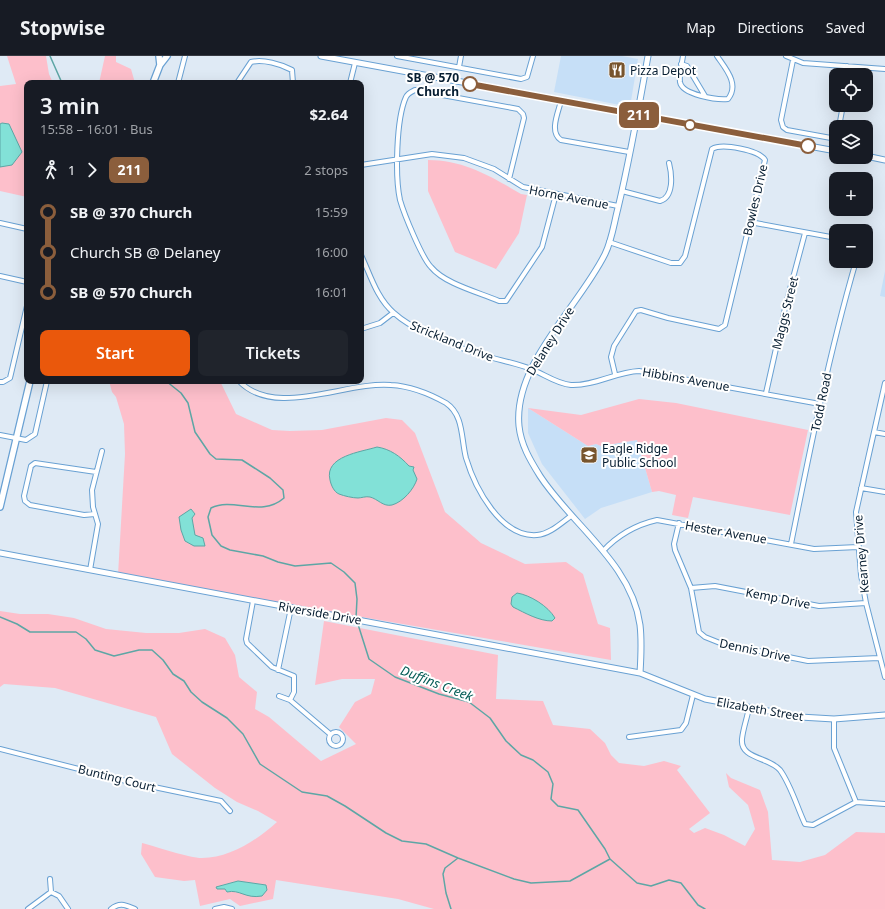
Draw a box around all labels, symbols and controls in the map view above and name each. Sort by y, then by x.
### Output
text: Stopwise [20,15,105,41]
text: Map [686,18,715,37]
text: Directions [737,18,804,37]
text: Saved [826,18,865,37]
restaurant icon: Pizza Depot [607,60,627,80]
place label: Pizza Depot [630,62,697,79]
map controls [829,68,873,268]
button: locate [829,68,873,112]
place label: SB @ 570 Church [407,69,459,100]
marker: SB @ 570 Church [462,76,478,92]
text: 3 min [40,90,100,120]
line badge: 211 [616,102,662,128]
text: $2.64 [309,104,348,124]
text: 211 [627,105,651,124]
unlabelled marker [684,119,696,131]
text: 15:58 – 16:01 · Bus [40,120,153,138]
button: layers [829,120,873,164]
unlabelled marker [800,138,816,154]
icon: walk [40,159,62,181]
icon: forward [81,159,103,181]
text: 211 [117,160,141,179]
text: 1 [68,161,75,179]
text: 2 stops [304,161,348,179]
street label: Bowles Drive [739,162,772,237]
button: + [829,172,873,216]
street label: Horne Avenue [528,181,610,213]
text: SB @ 370 Church [70,202,192,222]
text: 15:59 [315,203,348,221]
button: − [829,224,873,268]
text: Church SB @ Delaney [70,242,220,262]
text: 16:00 [315,243,348,261]
street label: Maggs Street [768,274,802,351]
text: SB @ 570 Church [70,282,192,302]
text: 16:01 [315,283,348,301]
street label: Delaney Drive [522,303,578,379]
street label: Strickland Drive [408,317,496,366]
button: Start [40,330,190,376]
button: Tickets [198,330,348,376]
street label: Hibbins Avenue [641,363,731,395]
street label: Todd Road [806,371,836,433]
place label: Eagle Ridge Public School [602,440,677,471]
school or university icon: Eagle Ridge Public School [579,445,599,465]
street label: Kearney Drive [849,514,873,594]
street label: Hester Avenue [684,516,768,548]
street label: Kemp Drive [744,583,812,613]
street label: Riverside Drive [277,597,363,629]
street label: Dennis Drive [718,634,792,666]
water label: Duffins Creek [398,661,476,705]
street label: Elizabeth Street [715,693,805,725]
street label: Bunting Court [76,760,158,796]

